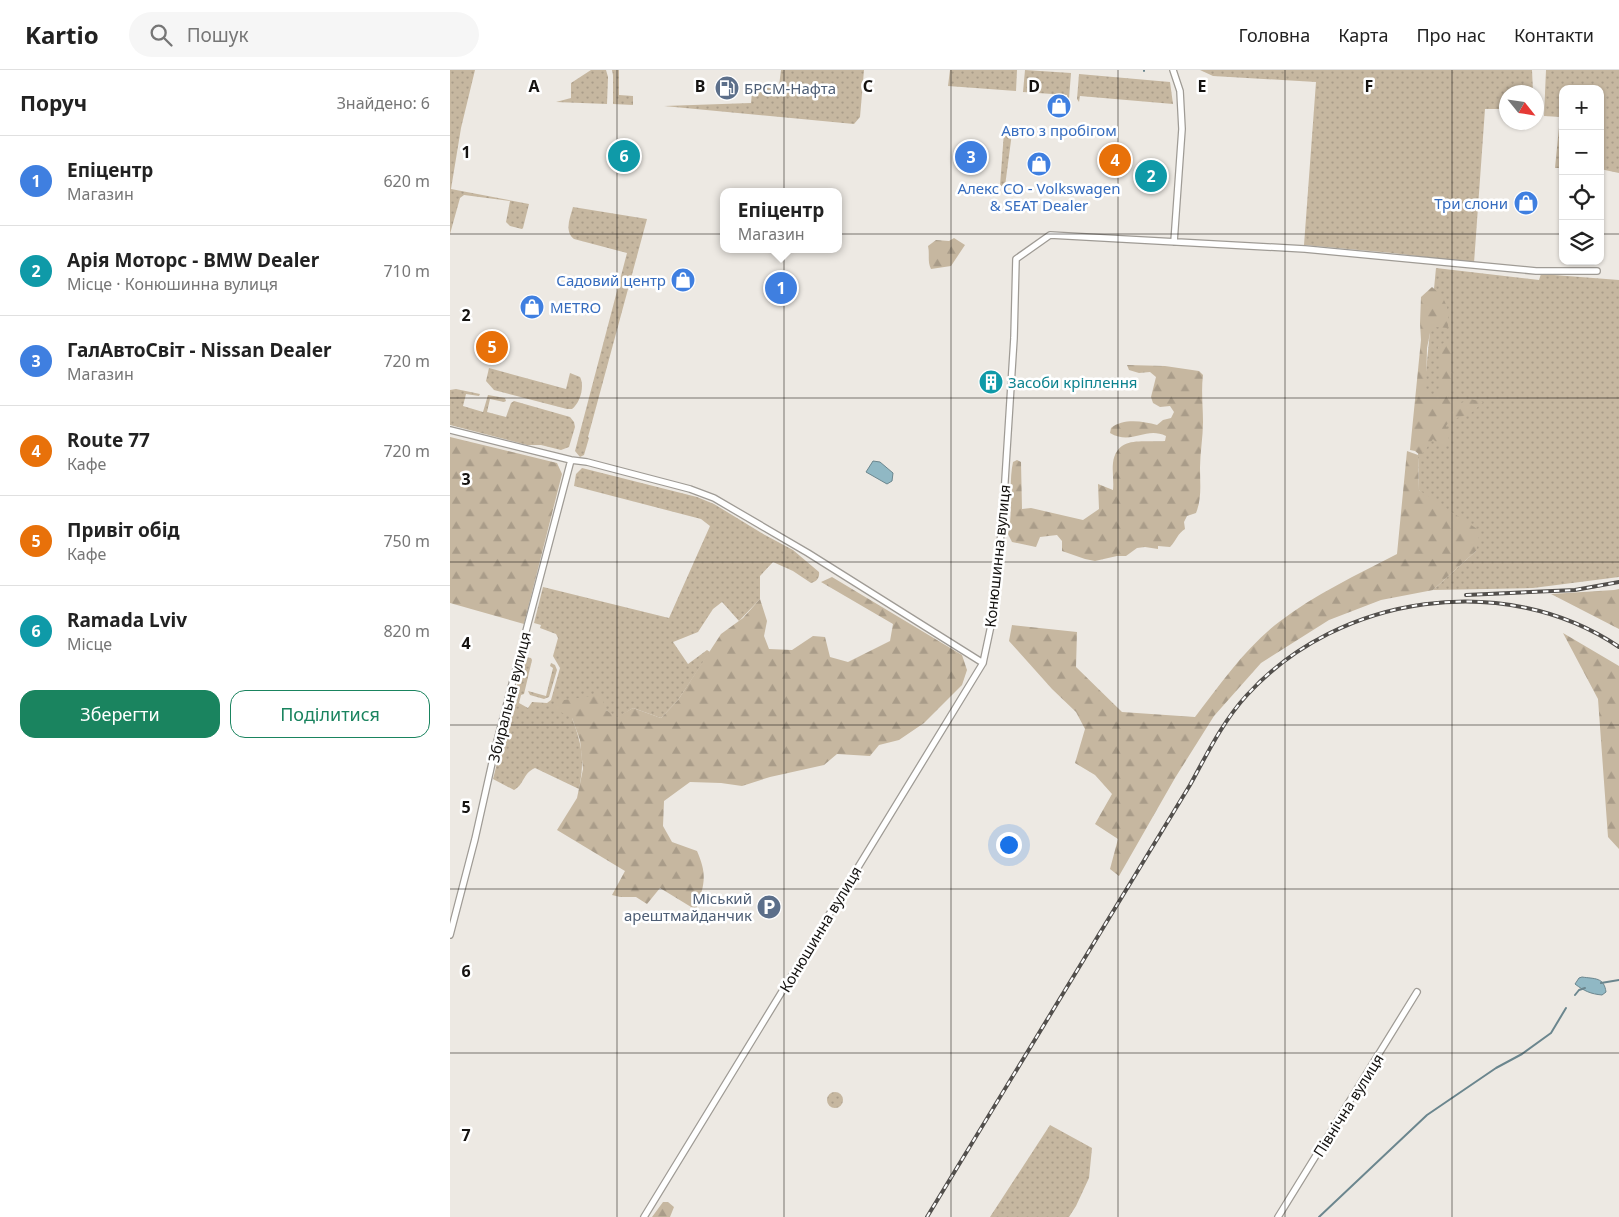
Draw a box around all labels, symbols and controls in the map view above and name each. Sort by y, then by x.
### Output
search box [129,12,479,57]
text: Kartio [25,18,99,51]
icon: search [147,21,175,49]
text: Пошук [187,22,249,48]
text: Головна [1239,23,1310,47]
text: Карта [1338,23,1388,47]
text: Про нас [1416,23,1486,47]
text: Контакти [1514,23,1594,47]
text: A [528,75,540,97]
text: B [695,75,705,97]
fuel station icon: БРСМ-Нафта [714,75,740,101]
text: C [863,75,873,97]
text: D [1028,75,1040,97]
text: E [1198,75,1207,97]
text: F [1365,75,1373,97]
place label: БРСМ-Нафта [744,78,836,98]
north arrow [1499,85,1544,130]
map controls [1559,85,1604,265]
button: + [1559,85,1604,130]
text: Поруч [20,89,87,117]
text: Знайдено: 6 [337,92,430,114]
shop icon: Авто з пробігом [1046,93,1072,119]
place label: Авто з пробігом [1001,120,1117,140]
button: − [1559,130,1604,175]
pin: 6 [608,137,640,175]
pin: 3 [955,138,987,176]
text: 1 [461,141,471,163]
pin: 4 [1099,141,1131,179]
shop icon: Алекс CO - Volkswagen & SEAT Dealer [1026,151,1052,177]
text: Епіцентр [67,157,153,183]
pin: 2 [1135,157,1167,195]
text: 1 [31,170,41,192]
text: 620 m [383,170,430,192]
button: locate [1559,175,1604,220]
place label: Алекс CO - Volkswagen & SEAT Dealer [957,178,1121,215]
text: Магазин [67,183,134,205]
popup [720,188,842,253]
shop icon: Три слони [1513,190,1539,216]
place label: Три слони [1434,193,1508,213]
text: Епіцентр [738,197,824,223]
button: layers [1559,220,1604,265]
text: Магазин [738,223,805,245]
text: Арія Моторс - BMW Dealer [67,247,319,273]
text: 2 [31,260,41,282]
text: 710 m [383,260,430,282]
shop icon: Садовий центр [670,267,696,293]
pin: 1 [765,269,797,307]
place label: Садовий центр [556,270,666,290]
text: Місце · Конюшинна вулиця [67,273,278,295]
shop icon: METRO [519,294,545,320]
place label: METRO [550,297,601,317]
text: 2 [461,304,471,326]
pin: 5 [476,328,508,366]
text: ГалАвтоСвіт - Nissan Dealer [67,337,332,363]
text: 3 [31,350,41,372]
text: 720 m [383,350,430,372]
text: Магазин [67,363,134,385]
building icon: Засоби кріплення [978,369,1004,395]
place label: Засоби кріплення [1008,372,1138,392]
text: Route 77 [67,427,150,453]
text: 4 [31,440,41,462]
text: 720 m [383,440,430,462]
text: Кафе [67,453,106,475]
text: 3 [461,468,471,490]
street label: Конюшинна вулиця [980,483,1014,629]
text: Привіт обід [67,517,180,543]
text: 5 [31,530,41,552]
text: 750 m [383,530,430,552]
text: Кафе [67,543,106,565]
text: Ramada Lviv [67,607,187,633]
text: 6 [31,620,41,642]
text: 820 m [383,620,430,642]
street label: Збиральна вулиця [483,630,535,764]
text: 4 [461,632,471,654]
text: Місце [67,633,112,655]
button: Зберегти [20,690,220,738]
button: Поділитися [230,690,430,738]
text: 5 [461,796,471,818]
your location [996,832,1022,858]
street label: Конюшинна вулиця [774,862,866,996]
place label: Міський арештмайданчик [624,888,752,925]
parking icon: Міський арештмайданчик [756,894,782,920]
text: 6 [461,960,471,982]
street label: Північна вулиця [1308,1050,1388,1160]
text: 7 [461,1124,471,1146]

